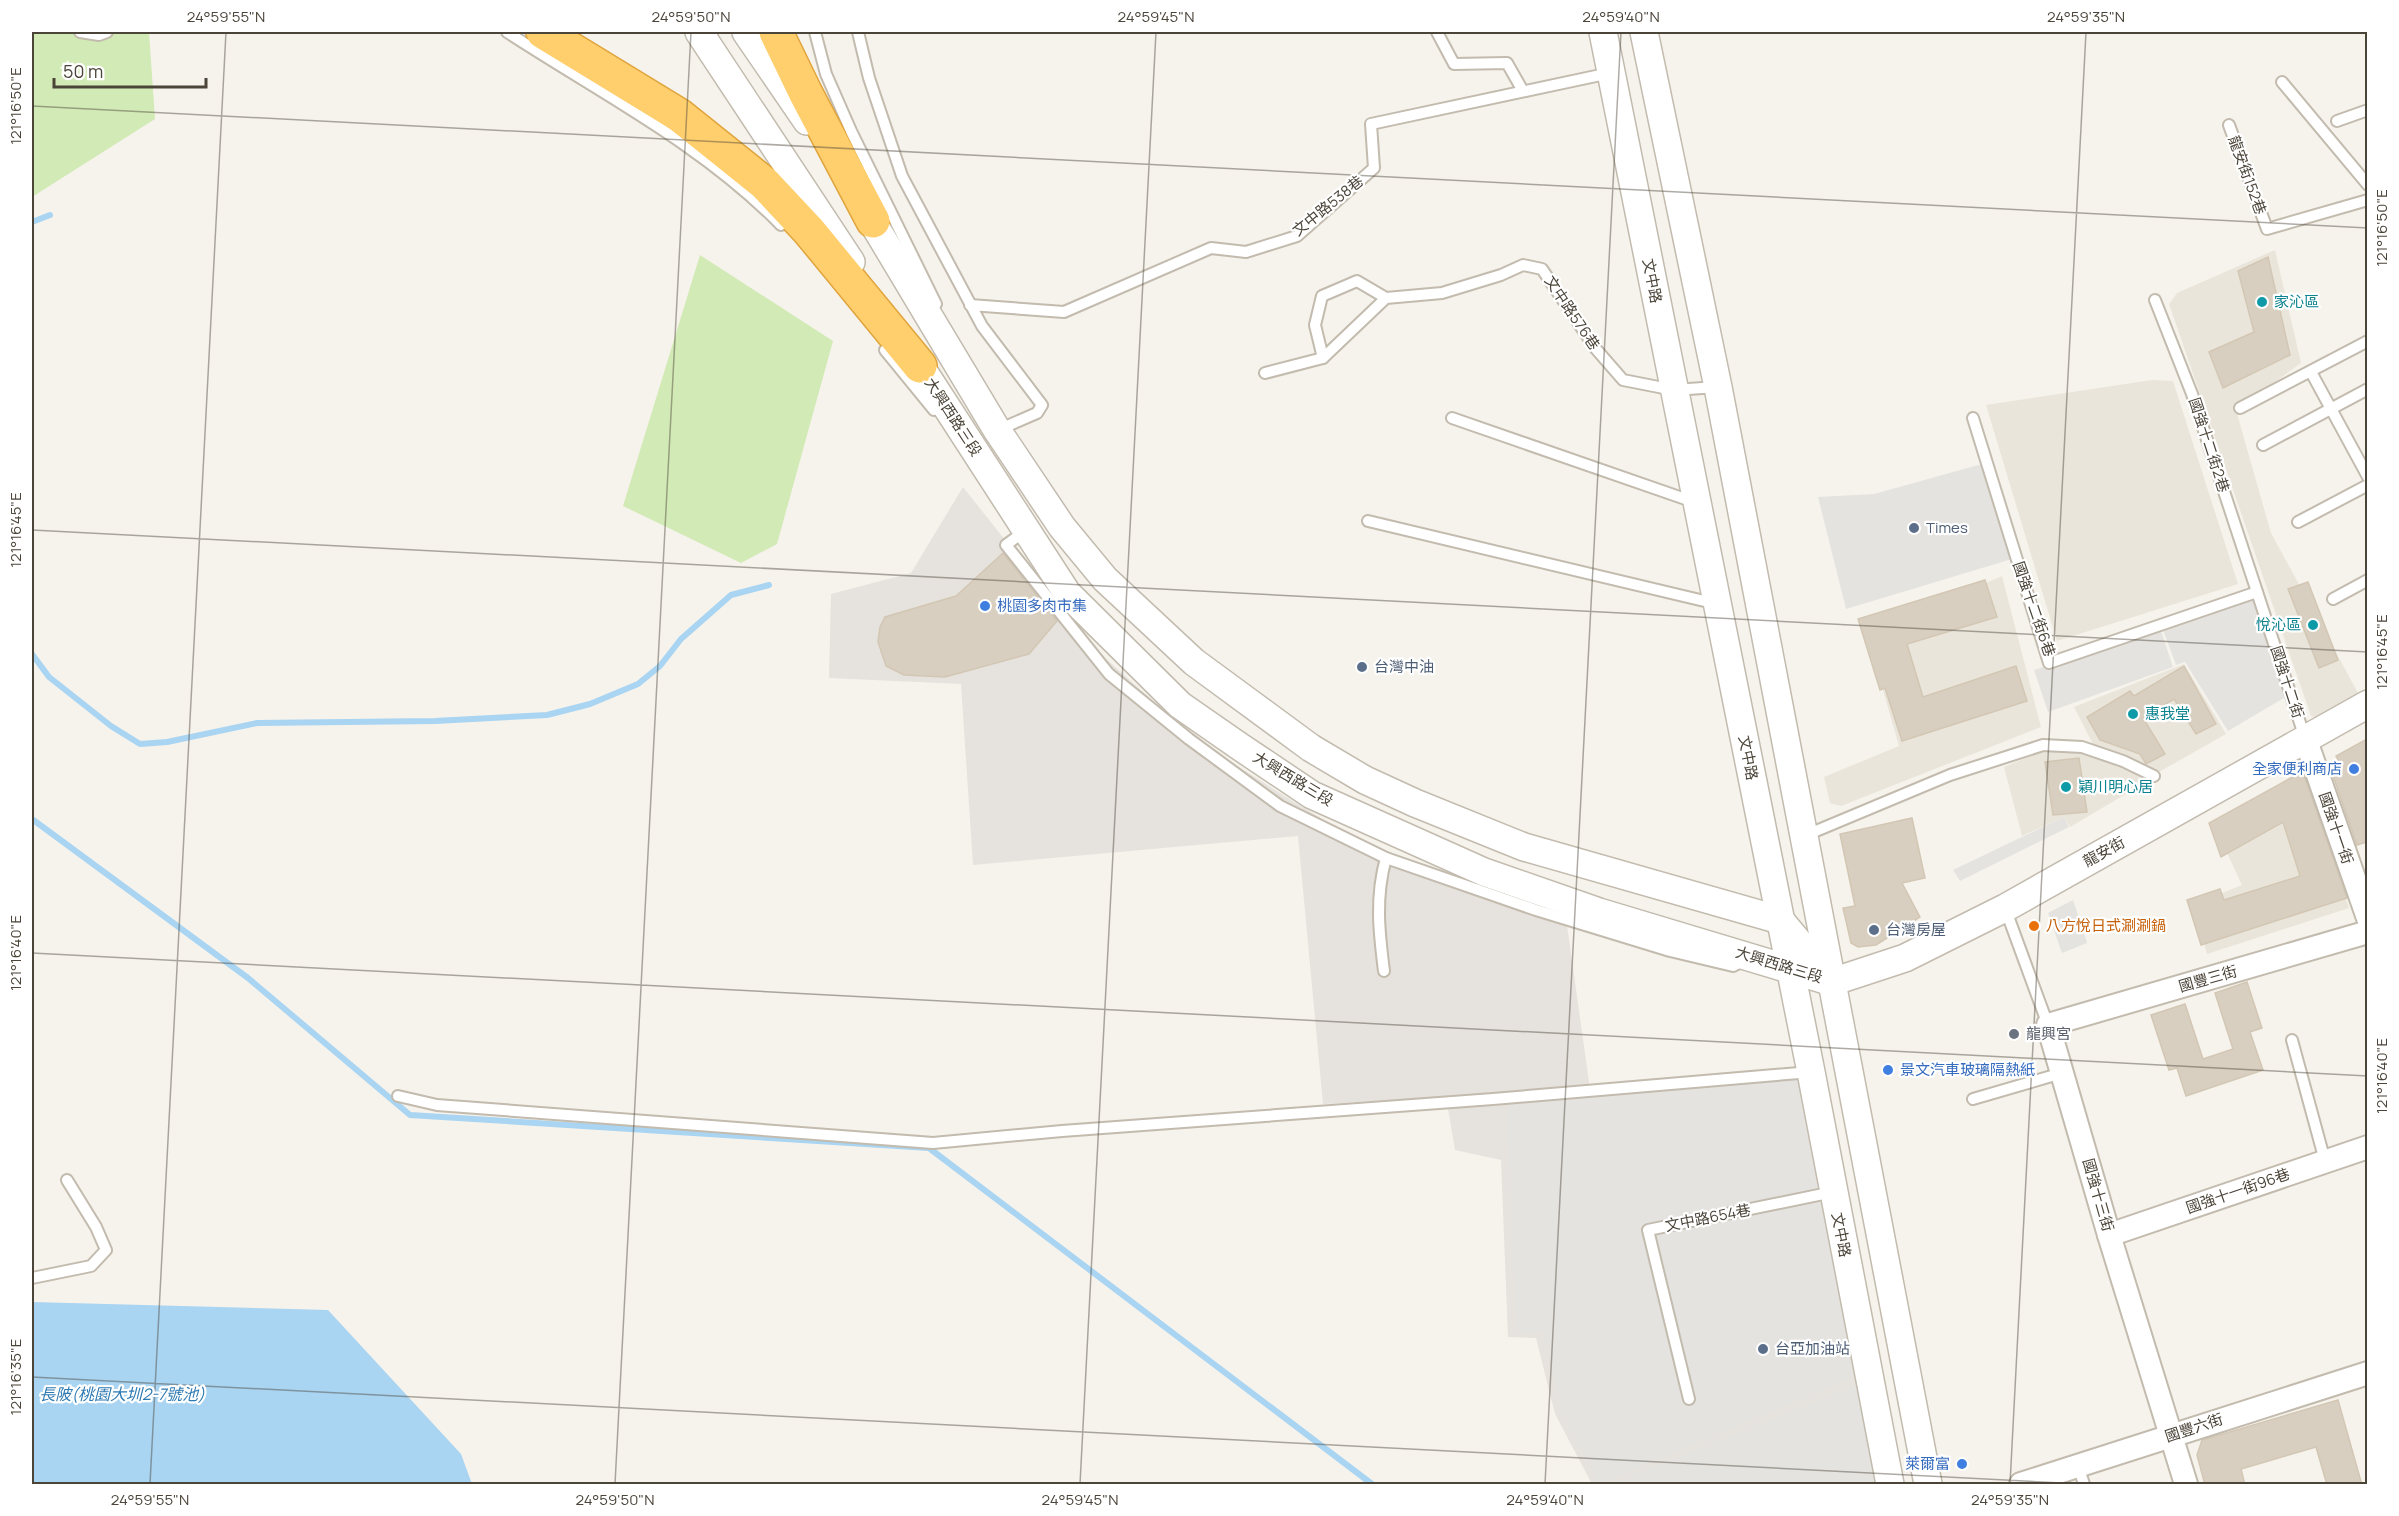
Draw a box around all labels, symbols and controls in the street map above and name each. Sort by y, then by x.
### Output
text: 24°59'55"N [187,6,265,27]
text: 24°59'50"N [652,6,730,27]
text: 24°59'45"N [1118,6,1194,27]
text: 24°59'40"N [1582,6,1660,27]
text: 24°59'35"N [2047,6,2125,27]
scale bar [54,51,206,89]
text: 50 m [63,59,103,83]
text: 121°16'50"E [5,67,26,145]
street label: 龍安街152巷 [2223,132,2271,217]
street label: 文中路538巷 [1288,170,1368,241]
text: 121°16'50"E [2371,189,2392,267]
street label: 文中路 [1638,257,1667,305]
street label: 文中路576巷 [1540,271,1605,354]
place label: 家沁區 [2274,291,2319,312]
marker: 家沁區 [2255,295,2269,309]
street label: 大興西路三段 [920,373,987,460]
street label: 國強十二街2巷 [2184,395,2235,495]
text: 121°16'45"E [5,492,26,568]
place label: Times [1926,517,1968,538]
marker: Times [1907,521,1921,535]
street label: 國強十二街6巷 [2008,558,2061,659]
place label: 桃園多肉市集 [997,595,1087,616]
marker: 桃園多肉市集 [978,599,992,613]
place label: 悅沁區 [2256,614,2301,635]
text: 121°16'45"E [2371,614,2392,690]
marker: 悅沁區 [2306,618,2320,632]
street label: 國強十二街 [2266,643,2309,721]
place label: 台灣中油 [1374,656,1434,677]
marker: 台灣中油 [1355,660,1369,674]
place label: 惠我堂 [2145,703,2190,724]
marker: 惠我堂 [2126,707,2140,721]
street label: 文中路 [1734,734,1763,782]
street label: 大興西路三段 [1249,746,1337,811]
place label: 全家便利商店 [2252,758,2342,779]
marker: 全家便利商店 [2347,762,2361,776]
place label: 穎川明心居 [2078,776,2153,797]
marker: 穎川明心居 [2059,780,2073,794]
street label: 國強十一街 [2314,789,2359,867]
street label: 龍安街 [2079,831,2129,872]
text: 121°16'40"E [5,915,26,991]
place label: 八方悅日式涮涮鍋 [2046,915,2166,936]
place label: 台灣房屋 [1886,919,1946,940]
marker: 八方悅日式涮涮鍋 [2027,919,2041,933]
marker: 台灣房屋 [1867,923,1881,937]
street label: 大興西路三段 [1733,941,1825,988]
street label: 國豐三街 [2176,960,2240,997]
place label: 龍興宮 [2026,1023,2071,1044]
marker: 龍興宮 [2007,1027,2021,1041]
text: 121°16'40"E [2371,1038,2392,1114]
place label: 景文汽車玻璃隔熱紙 [1900,1059,2035,1080]
marker: 景文汽車玻璃隔熱紙 [1881,1063,1895,1077]
street label: 國強十三街 [2078,1156,2119,1234]
street label: 國強十一街96巷 [2183,1163,2293,1218]
street label: 文中路654巷 [1663,1199,1753,1236]
street label: 文中路 [1827,1211,1856,1259]
place label: 台亞加油站 [1775,1338,1850,1359]
text: 121°16'35"E [5,1339,26,1415]
marker: 台亞加油站 [1756,1342,1770,1356]
water label: 長陂(桃園大圳2-7號池) [39,1383,205,1405]
street label: 國豐六街 [2162,1408,2226,1447]
place label: 萊爾富 [1905,1453,1950,1474]
marker: 萊爾富 [1955,1457,1969,1471]
text: 24°59'55"N [111,1489,189,1510]
text: 24°59'50"N [576,1489,654,1510]
text: 24°59'45"N [1042,1489,1118,1510]
text: 24°59'40"N [1506,1489,1584,1510]
text: 24°59'35"N [1971,1489,2049,1510]

